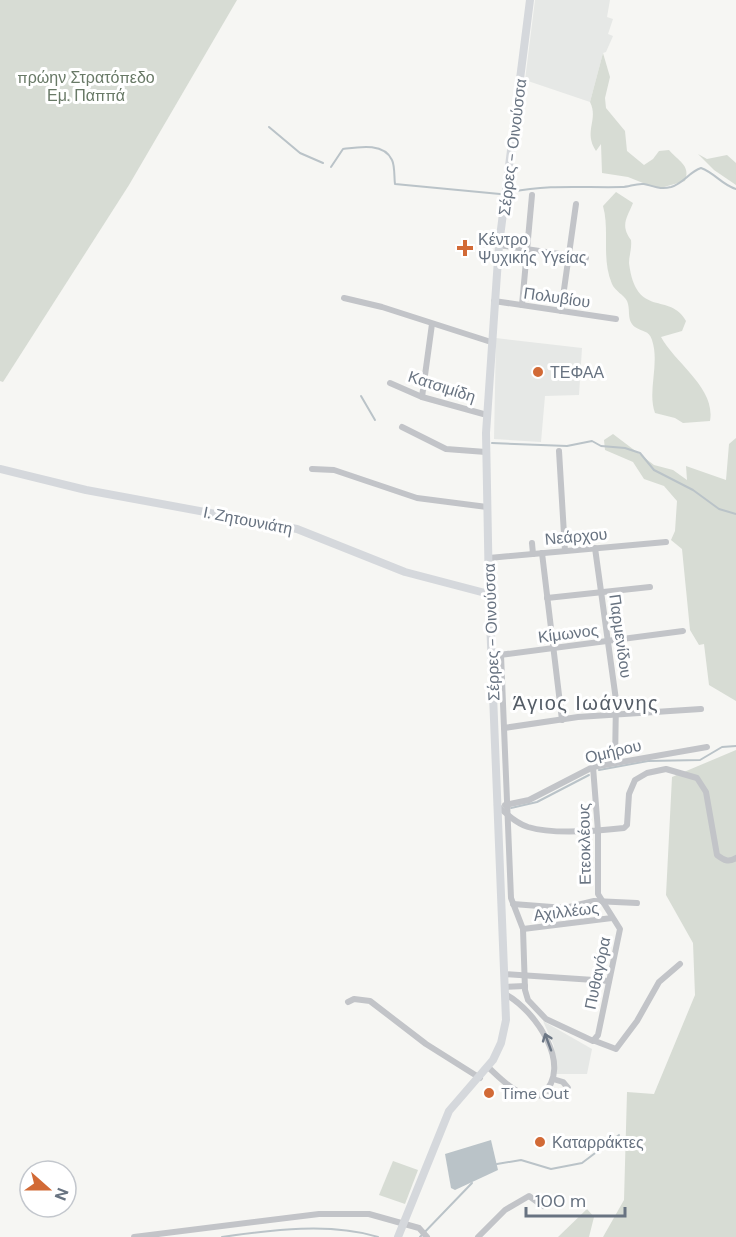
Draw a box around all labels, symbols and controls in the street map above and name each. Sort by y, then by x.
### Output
park label: πρώην Στρατόπεδο Εμ. Παππά [17,67,155,106]
street label: Σέρρες - Οινούσσα [494,77,531,217]
place label: Κέντρο Ψυχικής Υγείας [478,229,587,268]
marker: Κέντρο Ψυχικής Υγείας [456,239,474,257]
street label: Πολυβίου [522,282,592,313]
place label: ΤΕΦΑΑ [550,362,604,383]
marker: ΤΕΦΑΑ [531,365,545,379]
street label: Κατσιμίδη [405,366,478,407]
street label: Ι. Ζητουνιάτη [202,502,294,539]
street label: Νεάρχου [544,523,608,550]
street label: Σέρρες - Οινούσσα [479,563,504,701]
street label: Παρμενίδου [604,593,637,679]
street label: Κίμωνος [537,619,600,648]
district label: Άγιος Ιωάννης [513,690,659,716]
street label: Ομήρου [583,735,643,768]
street label: Ετεοκλέους [573,803,596,885]
street label: Αχιλλέως [532,897,600,926]
street label: Πυθαγόρα [580,935,615,1011]
one-way arrow [541,1033,552,1052]
place label: Time Out [501,1083,569,1104]
marker: Time Out [482,1086,496,1100]
place label: Καταρράκτες [552,1132,644,1153]
marker: Καταρράκτες [533,1135,547,1149]
north arrow [18,1159,78,1219]
scale bar [526,1180,625,1218]
text: N [50,1185,73,1203]
text: 100 m [535,1189,586,1213]

